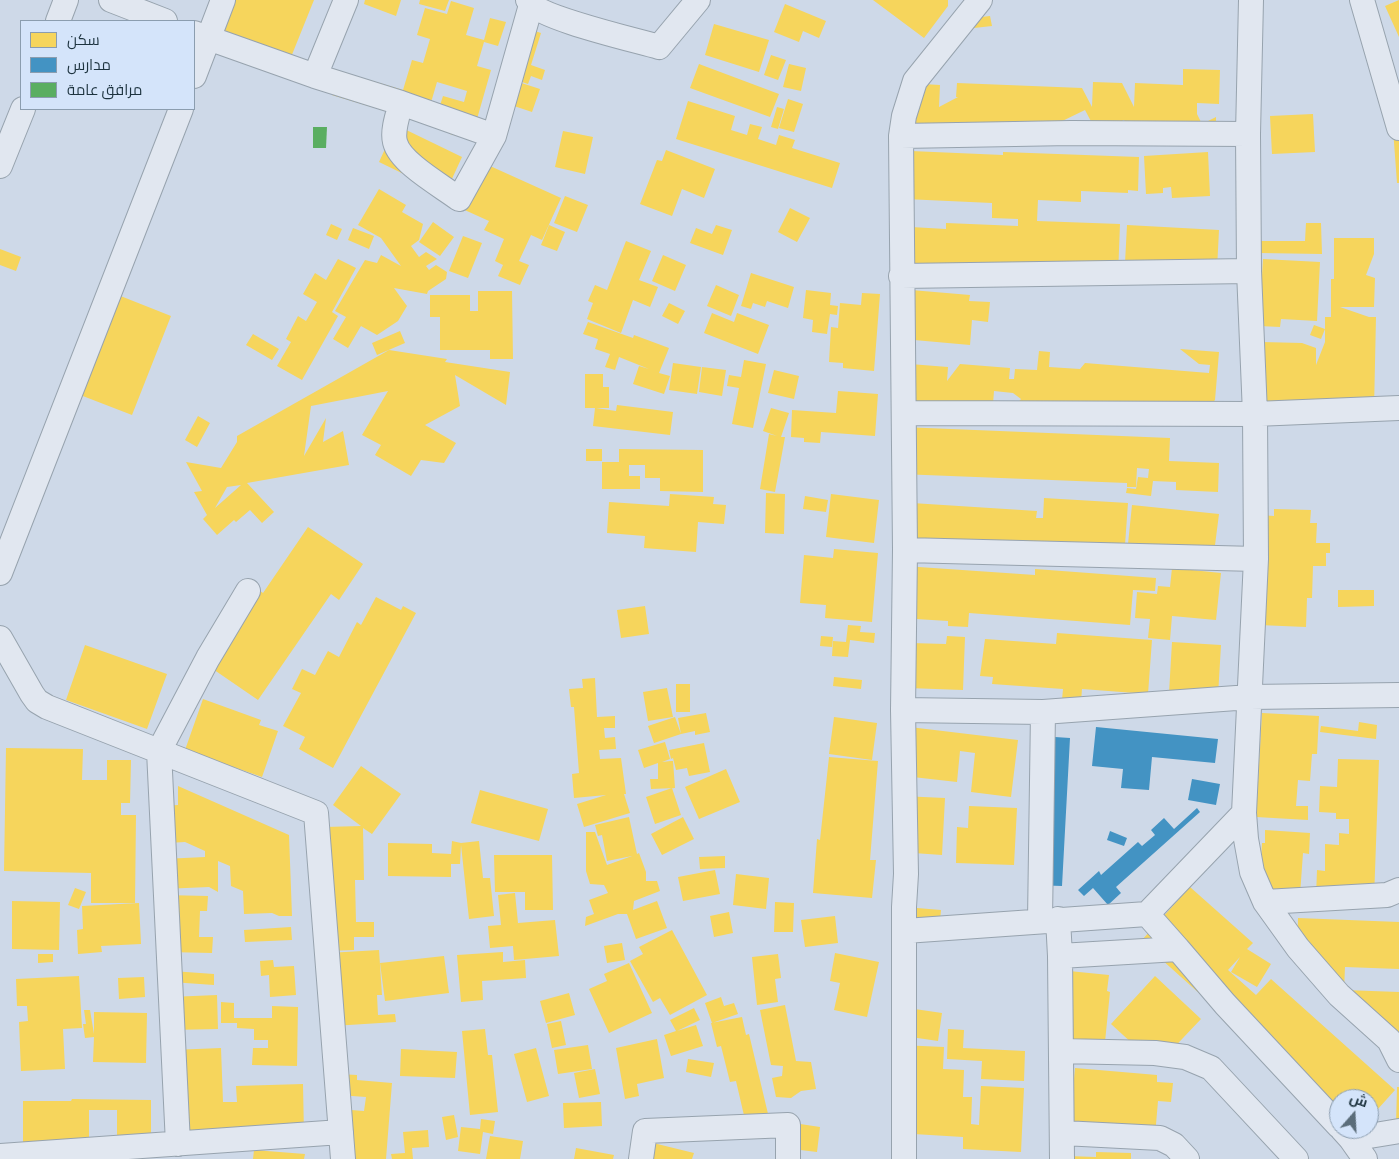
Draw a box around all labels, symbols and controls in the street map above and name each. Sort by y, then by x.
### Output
legend [20,20,195,110]
text: سكن [67,31,100,49]
text: مدارس [67,56,111,74]
text: مرافق عامة [67,81,142,99]
north arrow [1329,1089,1379,1139]
text: ش [1347,1089,1370,1111]

